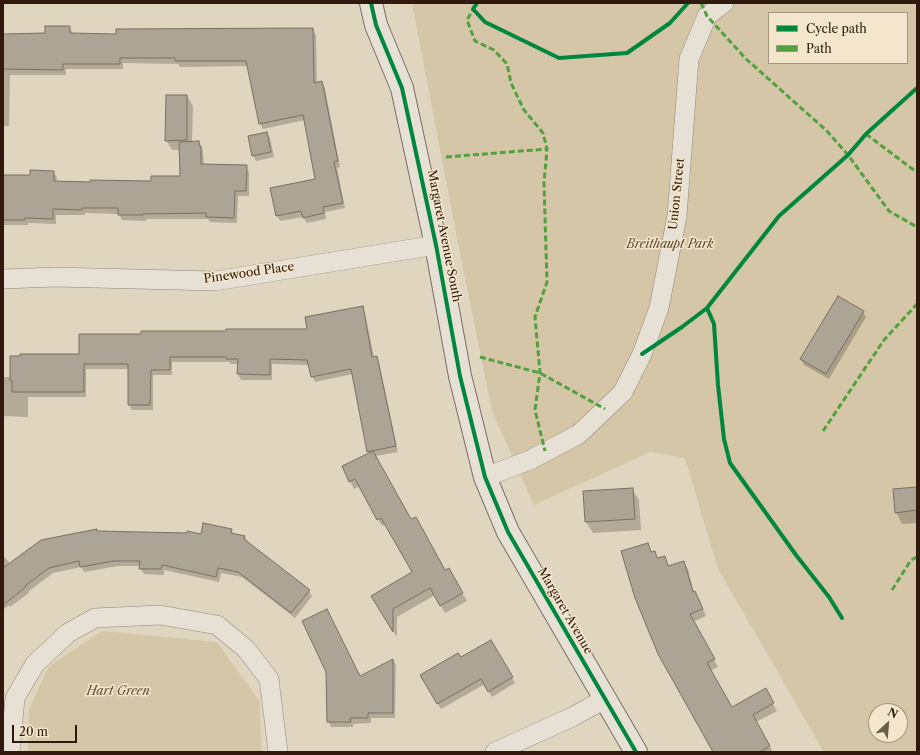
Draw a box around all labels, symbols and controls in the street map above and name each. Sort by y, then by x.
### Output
legend [768,12,908,64]
text: Cycle path [806,21,867,36]
text: Path [806,41,832,56]
street label: Union Street [666,157,688,231]
street label: Margaret Avenue South [424,169,464,303]
park label: Breithaupt Park [627,238,713,252]
street label: Pinewood Place [203,260,295,286]
street label: Margaret Avenue [534,565,596,657]
park label: Hart Green [86,685,150,699]
north arrow [868,703,908,743]
text: N [885,705,900,722]
scale bar [14,717,79,743]
text: 20 m [19,724,48,739]

